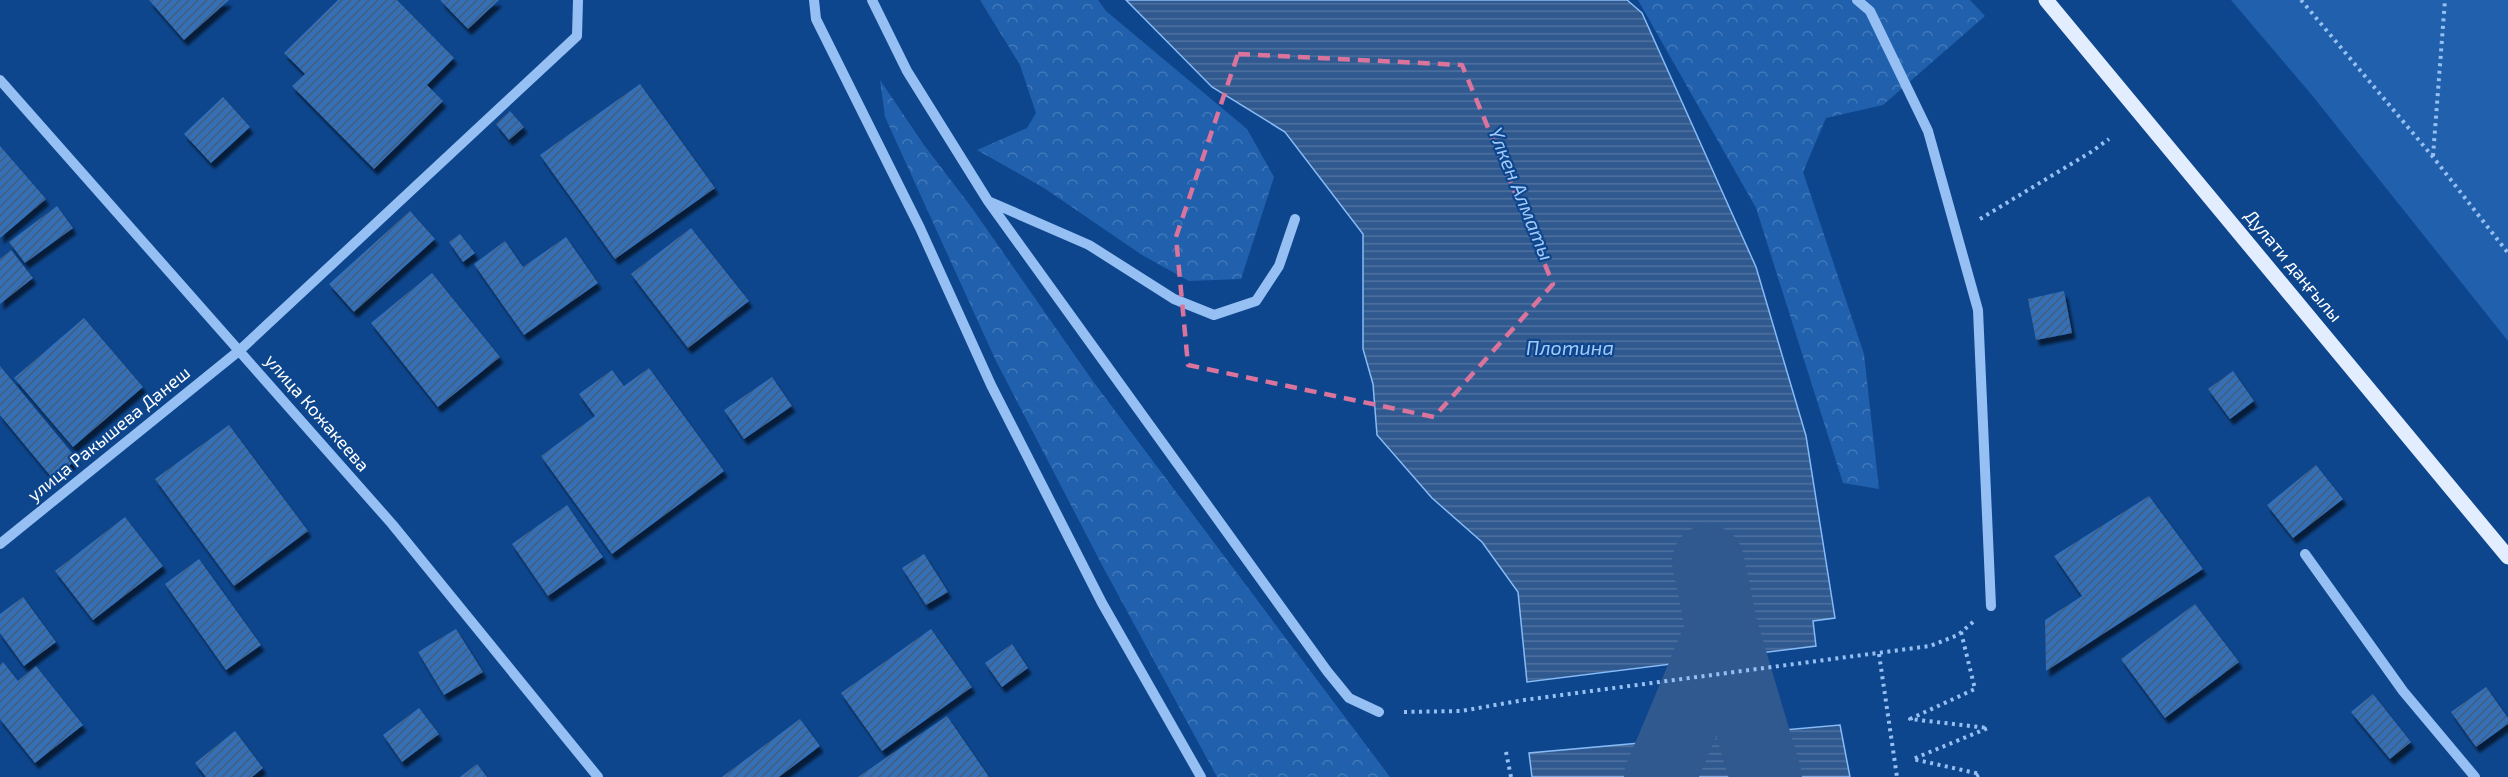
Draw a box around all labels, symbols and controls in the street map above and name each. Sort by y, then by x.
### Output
water label: Үлкен Алматы [1484,123,1560,264]
street label: Дулати даңғылы [2240,205,2347,326]
water label: Плотина [1526,335,1614,359]
street label: улица Кожакеева [261,349,375,476]
street label: улица Ракышева Данеш [23,361,194,506]

